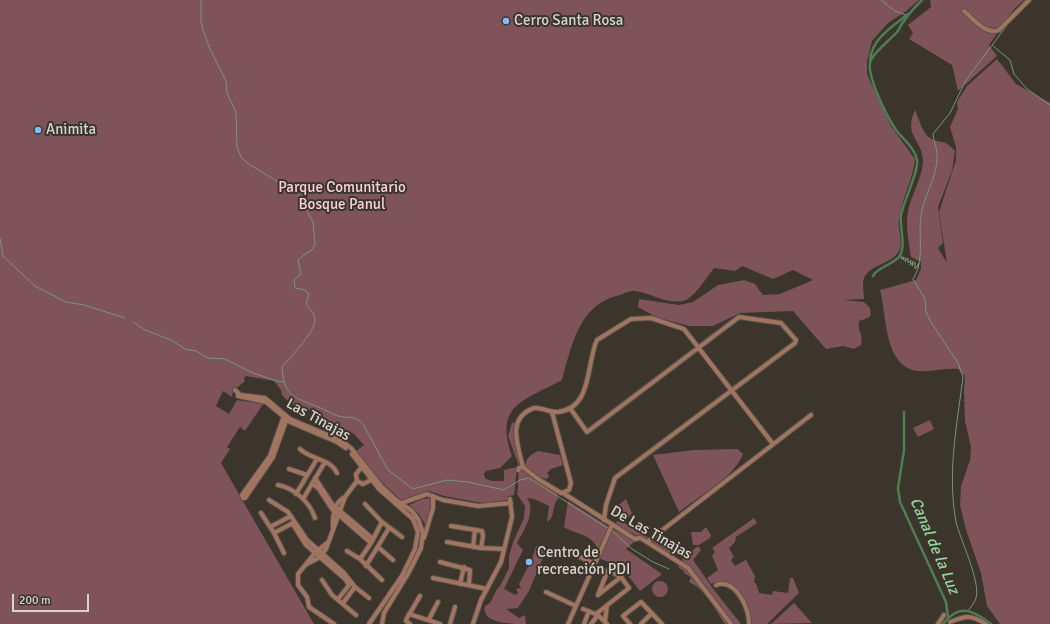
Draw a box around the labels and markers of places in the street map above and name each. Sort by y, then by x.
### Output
place label: Cerro Santa Rosa [514,12,623,30]
marker: Cerro Santa Rosa [501,16,511,26]
place label: Animita [46,121,96,139]
marker: Animita [33,125,43,135]
place label: Centro de recreación PDI [537,544,630,579]
marker: Centro de recreación PDI [524,557,534,567]

